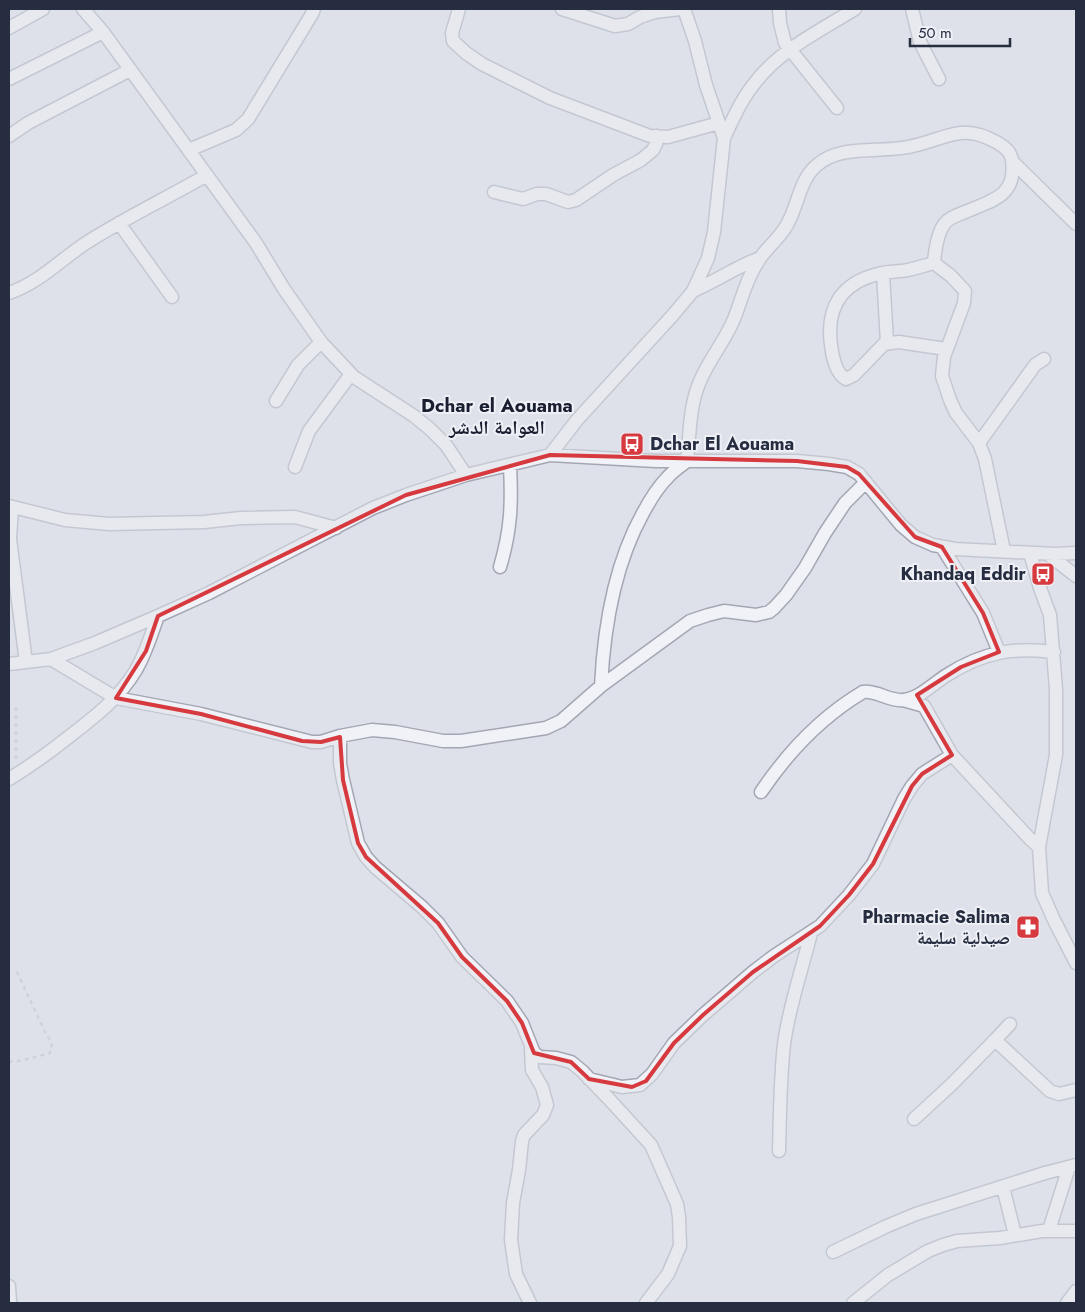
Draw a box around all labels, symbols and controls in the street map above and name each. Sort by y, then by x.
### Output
scale bar [910,15,1010,47]
text: 50 m [918,22,952,44]
district label: Dchar el Aouama العوامة الدشر [421,392,573,441]
bus stop icon: Dchar El Aouama [619,431,645,457]
place label: Dchar El Aouama [650,431,794,457]
place label: Khandaq Eddir [900,561,1027,587]
bus stop icon: Khandaq Eddir [1030,561,1056,587]
place label: Pharmacie Salima صيدلية سليمة [862,904,1010,951]
pharmacy icon: Pharmacie Salima صيدلية سليمة [1015,914,1041,940]

